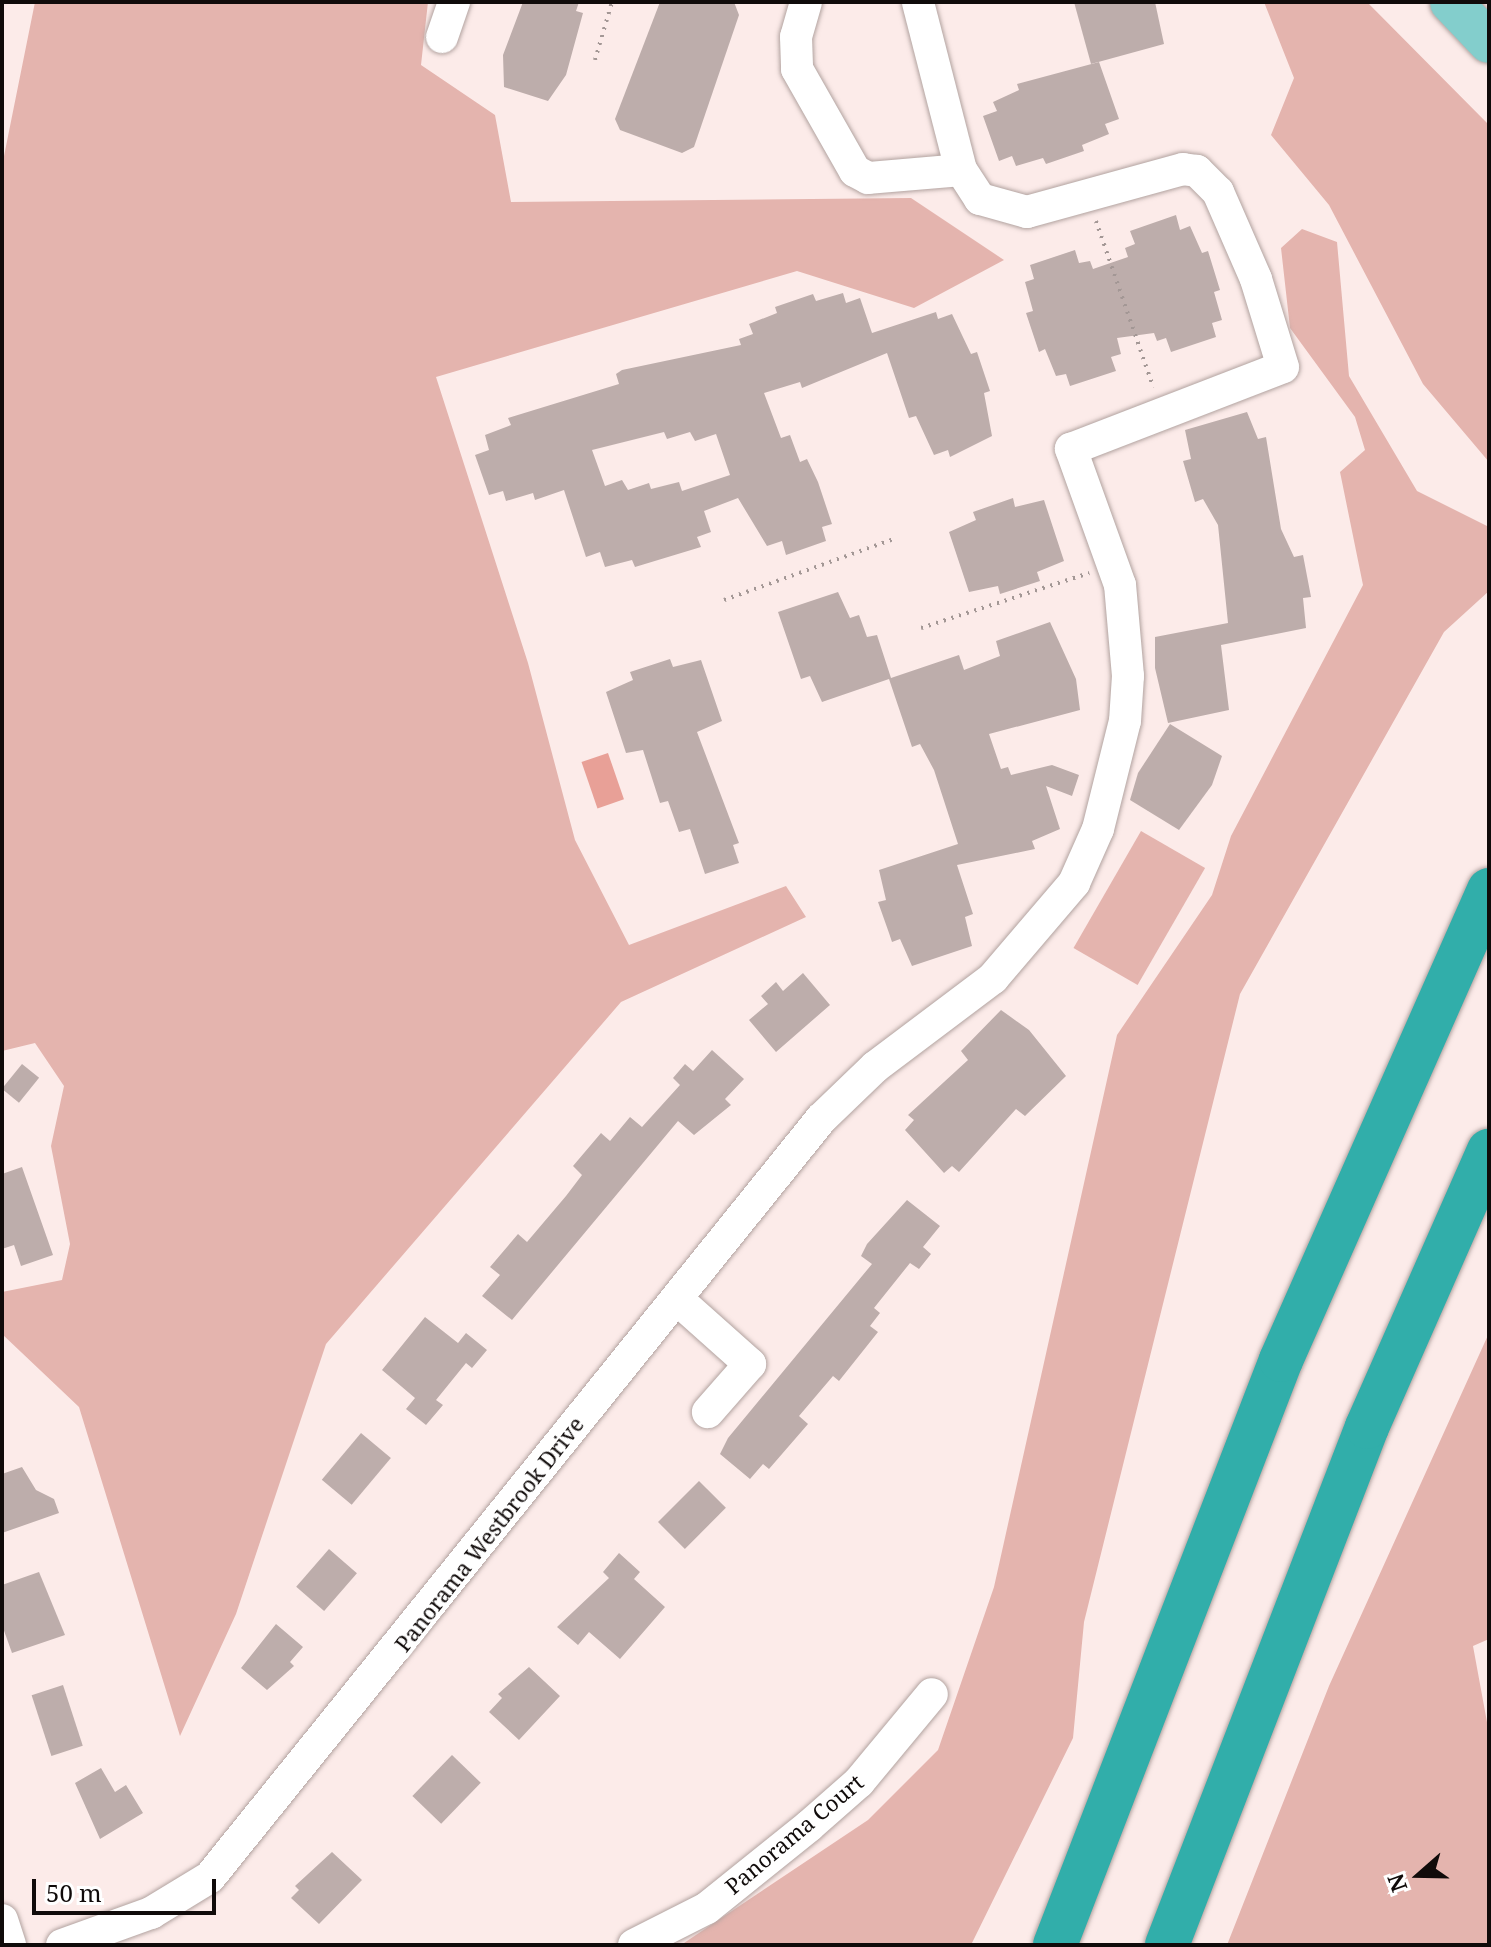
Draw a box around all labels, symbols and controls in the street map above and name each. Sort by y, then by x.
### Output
street label: Panorama Westbrook Drive [389,1411,589,1657]
street label: Panorama Court [720,1769,868,1899]
north arrow [1379,1835,1459,1915]
scale bar [36,1863,220,1913]
text: N [1379,1870,1414,1896]
text: 50 m [46,1876,102,1909]

